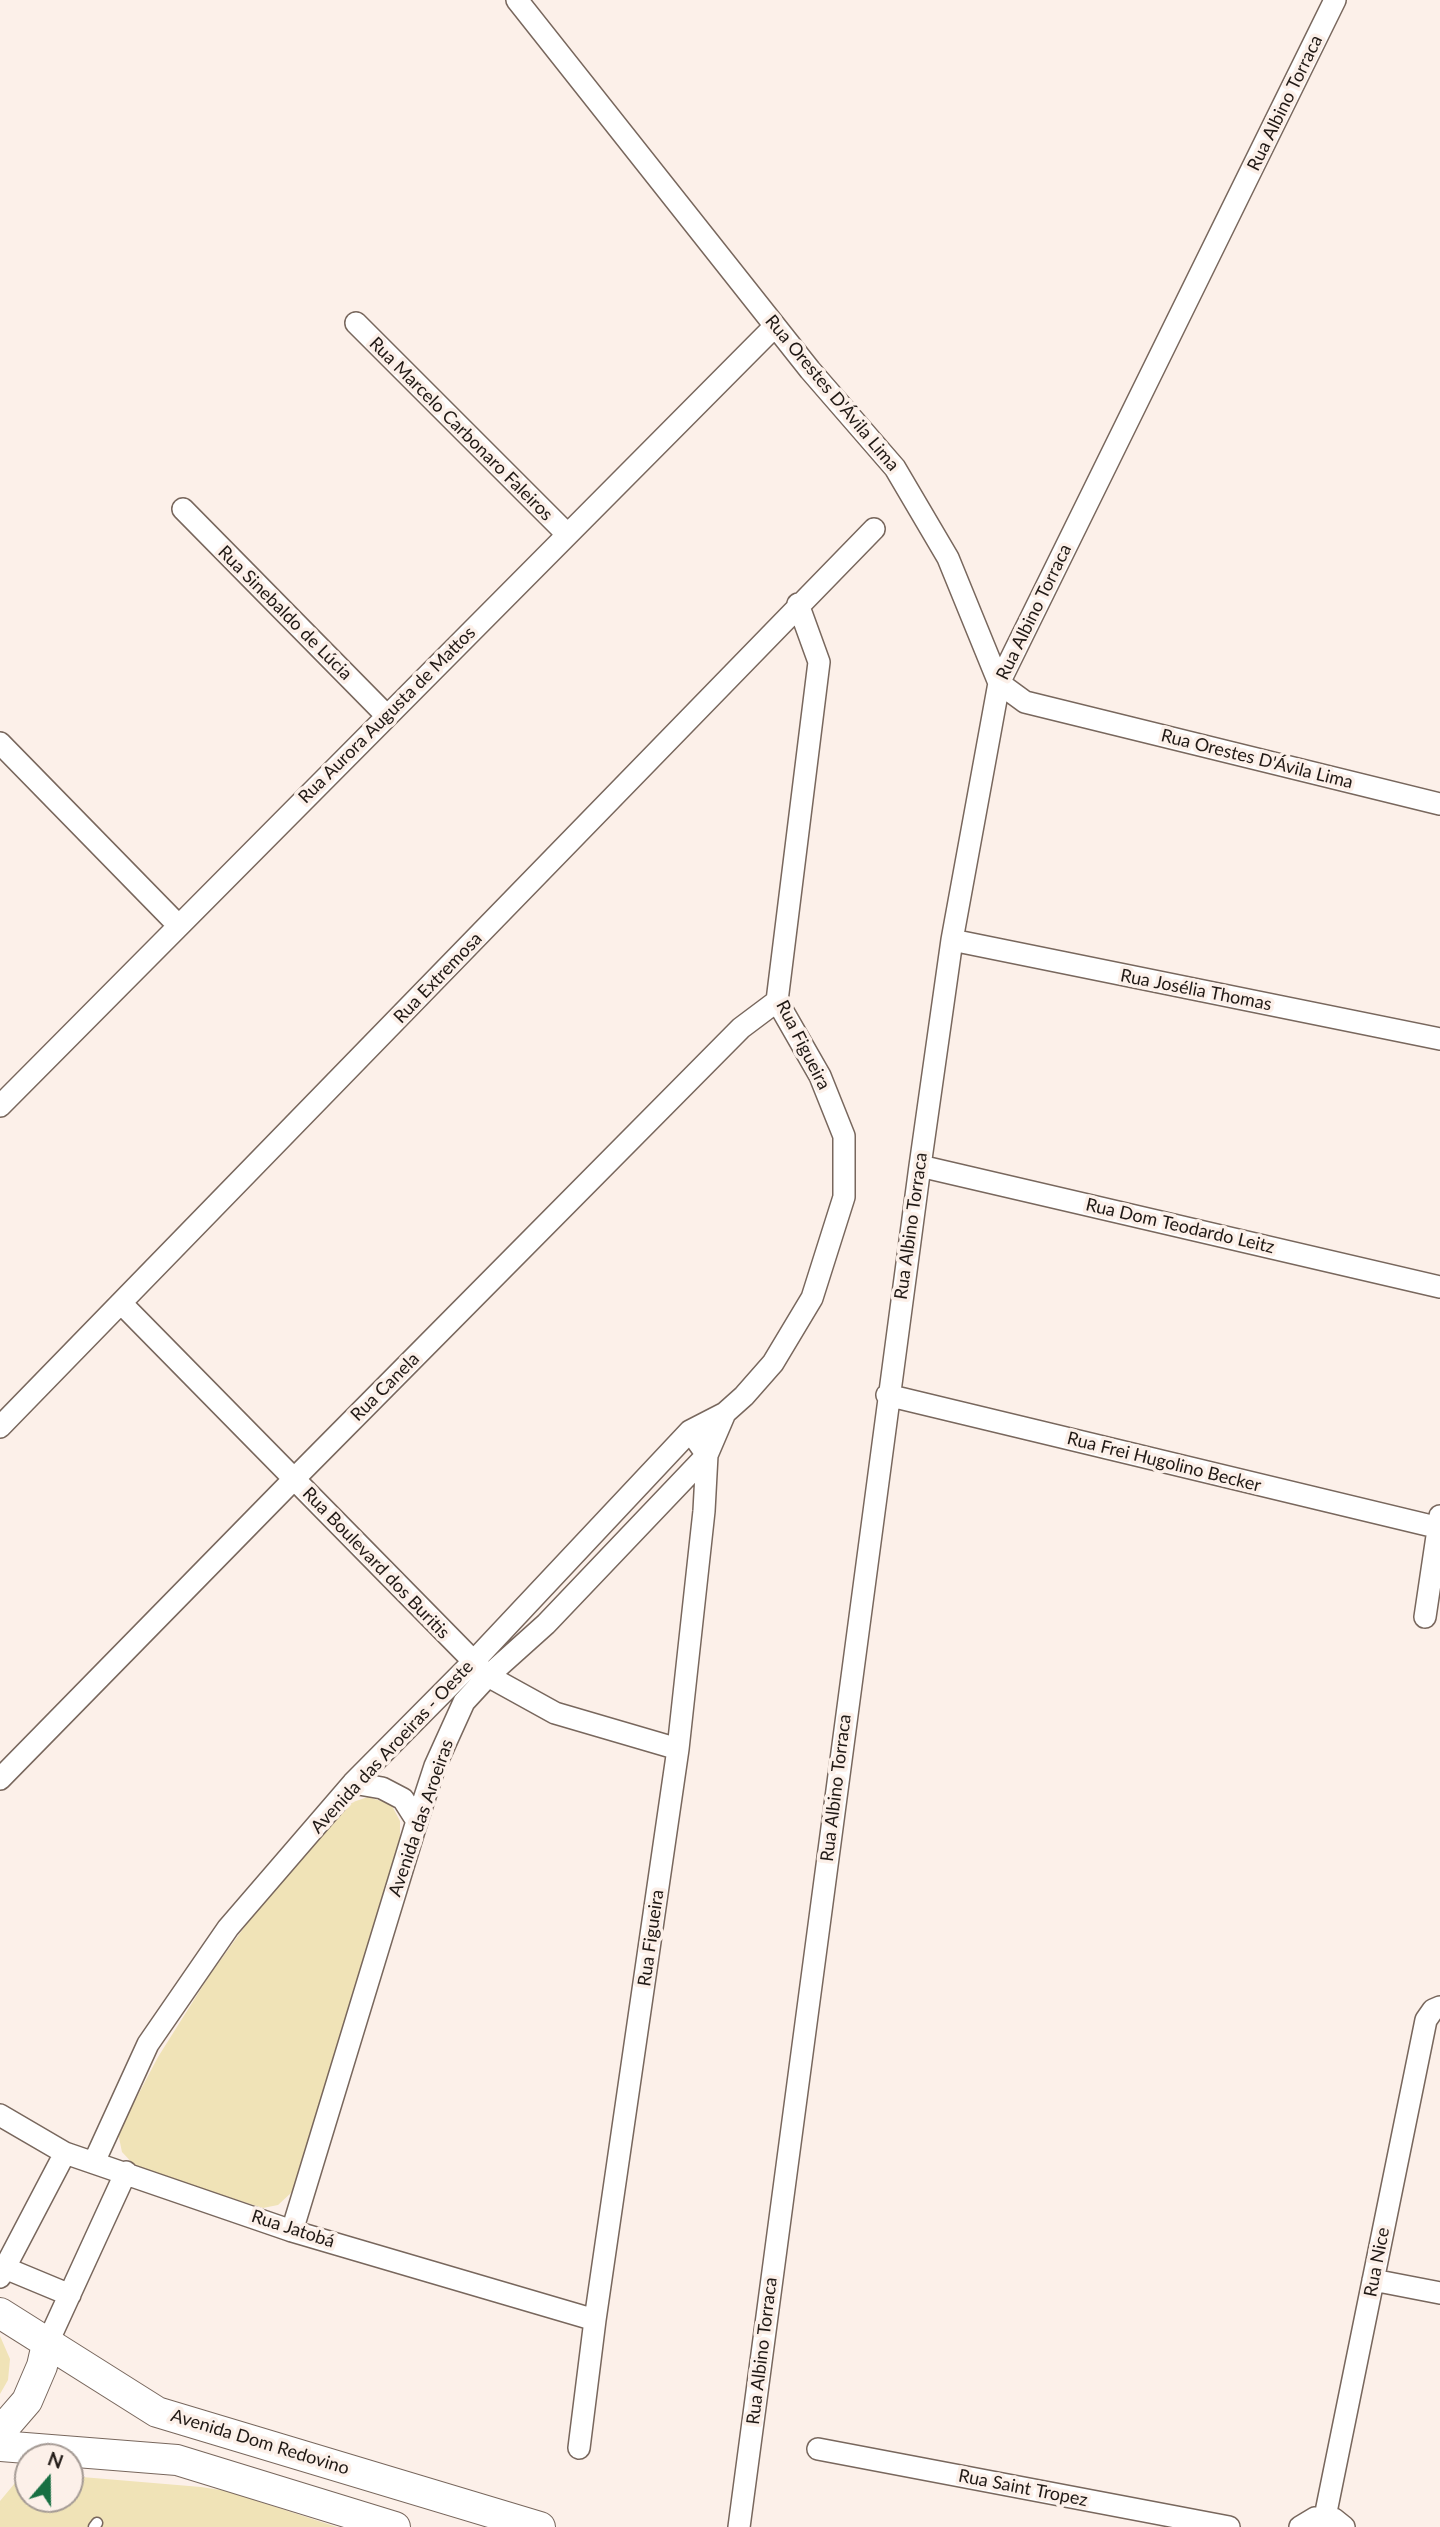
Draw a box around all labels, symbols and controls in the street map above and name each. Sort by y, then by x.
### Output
street label: Rua Albino Torraca [1243,32,1327,174]
street label: Rua Orestes D'Ávila Lima [760,311,904,475]
street label: Rua Marcelo Carbonaro Faleiros [365,333,557,525]
street label: Rua Sinebaldo de Lúcia [213,541,357,685]
street label: Rua Albino Torraca [992,541,1076,683]
street label: Rua Aurora Augusta de Mattos [294,622,480,808]
street label: Rua Orestes D'Ávila Lima [1159,725,1355,793]
street label: Rua Extremosa [389,928,487,1028]
street label: Rua Josélia Thomas [1119,965,1273,1015]
street label: Rua Figueira [771,997,835,1093]
street label: Rua Albino Torraca [890,1151,932,1301]
street label: Rua Dom Teodardo Leitz [1084,1194,1276,1258]
street label: Rua Canela [346,1348,424,1426]
street label: Rua Frei Hugolino Becker [1065,1427,1263,1497]
street label: Rua Boulevard dos Buritis [298,1483,454,1643]
street label: Avenida das Aroeiras - Oeste [306,1656,478,1838]
street label: Rua Albino Torraca [816,1713,856,1863]
street label: Avenida das Aroeiras [384,1737,458,1899]
street label: Rua Figueira [634,1888,668,1988]
street label: Rua Jatobá [249,2205,337,2253]
street label: Rua Nice [1360,2225,1394,2299]
street label: Rua Albino Torraca [742,2276,782,2426]
street label: Avenida Dom Redovino [168,2405,352,2479]
north arrow [14,2443,84,2513]
text: N [45,2446,66,2473]
street label: Rua Saint Tropez [957,2465,1089,2511]

